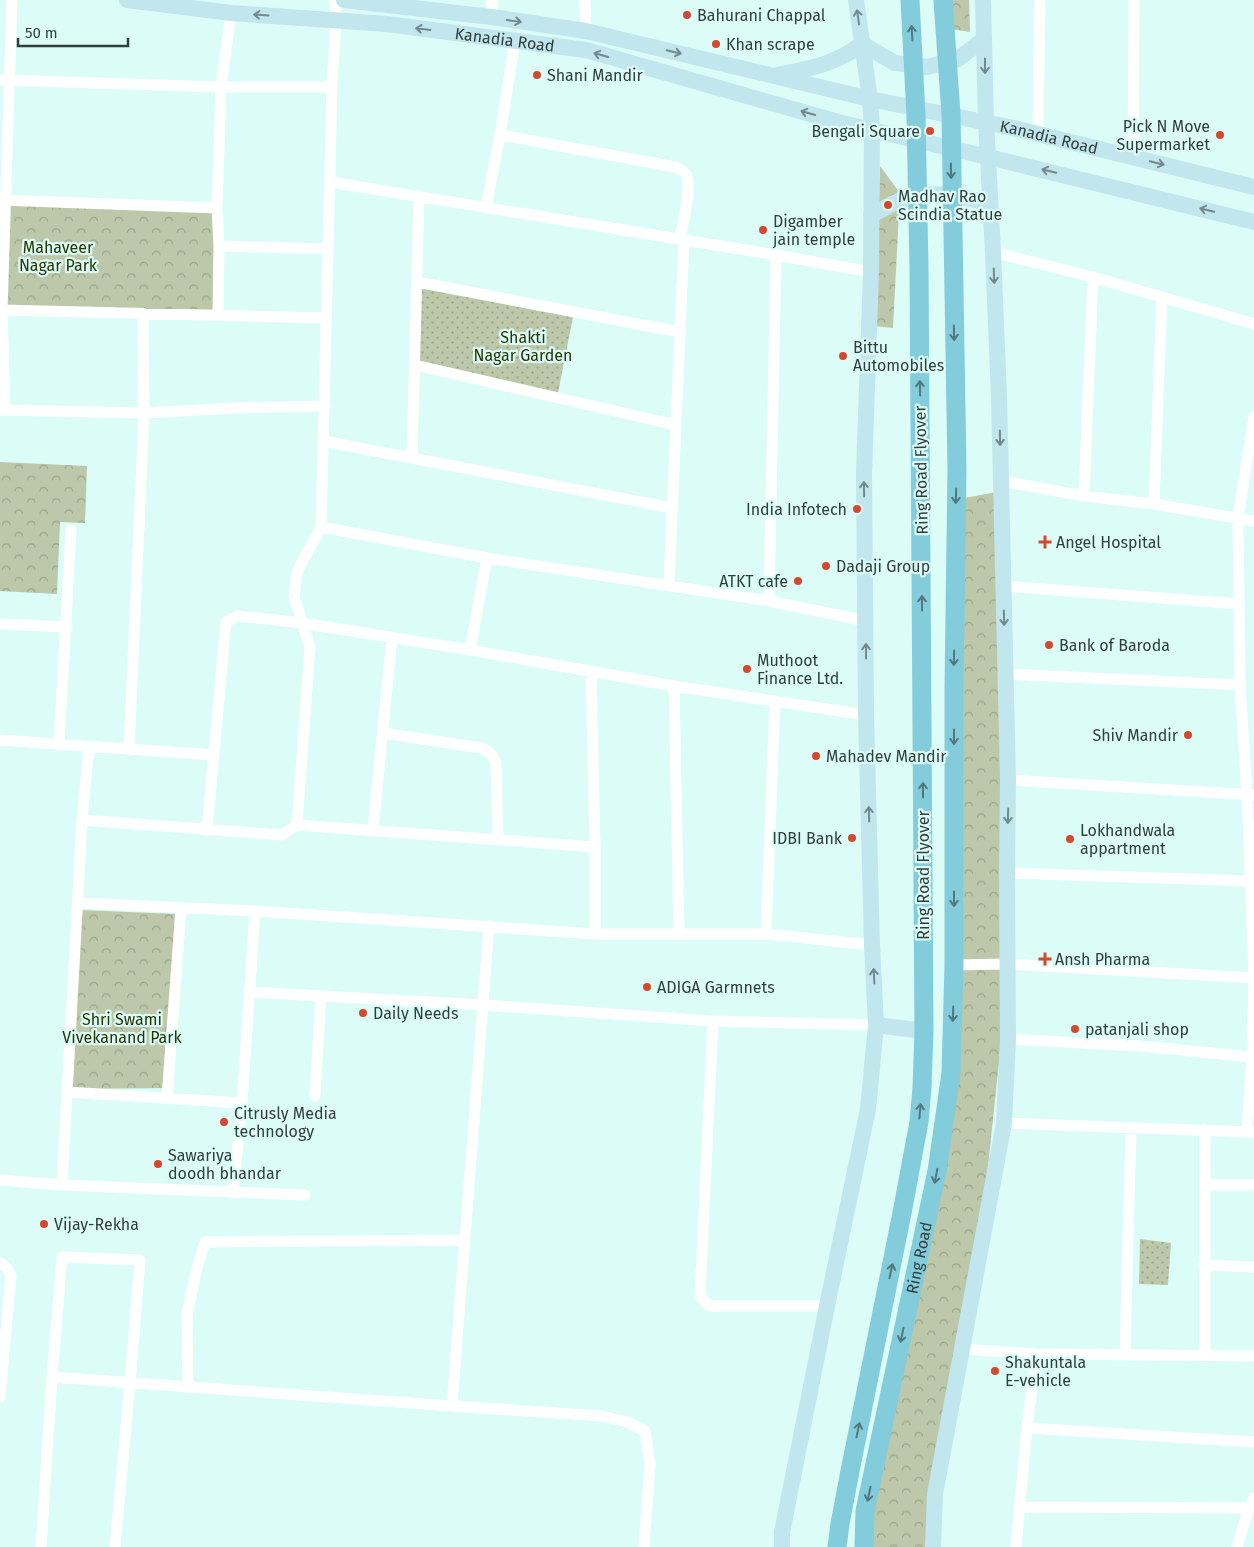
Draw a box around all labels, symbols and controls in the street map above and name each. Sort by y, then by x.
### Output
place label: Bahurani Chappal [697,6,826,25]
marker: Bahurani Chappal [681,9,693,21]
one-way arrow [853,9,863,25]
one-way arrow [253,10,269,20]
scale bar [18,15,128,47]
one-way arrow [506,16,522,26]
street label: Kanadia Road [454,23,556,55]
text: 50 m [25,24,58,42]
one-way arrow [415,24,431,34]
one-way arrow [907,25,916,41]
place label: Khan scrape [726,35,815,54]
marker: Khan scrape [710,38,722,50]
one-way arrow [665,48,681,57]
one-way arrow [593,49,609,59]
one-way arrow [980,58,990,74]
place label: Shani Mandir [547,66,644,85]
marker: Shani Mandir [531,69,543,81]
one-way arrow [800,108,816,118]
street label: Kanadia Road [998,116,1100,158]
place label: Pick N Move Supermarket [1116,117,1210,154]
place label: Bengali Square [811,122,920,141]
marker: Bengali Square [924,125,936,137]
marker: Pick N Move Supermarket [1214,129,1226,141]
one-way arrow [1148,159,1164,168]
one-way arrow [947,163,956,179]
one-way arrow [1041,166,1057,176]
place label: Madhav Rao Scindia Statue [898,187,1002,224]
marker: Madhav Rao Scindia Statue [882,199,894,211]
one-way arrow [1199,205,1215,215]
place label: Digamber jain temple [772,212,855,249]
marker: Digamber jain temple [757,224,769,236]
park label: Mahaveer Nagar Park [19,238,98,275]
one-way arrow [990,268,999,284]
one-way arrow [949,325,959,341]
park label: Shakti Nagar Garden [474,328,572,365]
place label: Bittu Automobiles [853,338,944,375]
marker: Bittu Automobiles [837,350,849,362]
one-way arrow [915,380,925,396]
street label: Ring Road Flyover [910,404,932,535]
one-way arrow [995,430,1005,446]
one-way arrow [859,481,869,497]
one-way arrow [951,488,961,504]
place label: India Infotech [746,500,847,519]
marker: India Infotech [851,503,863,515]
place label: Angel Hospital [1056,533,1161,552]
marker: Angel Hospital [1038,535,1052,549]
place label: Dadaji Group [836,557,930,576]
marker: Dadaji Group [820,560,832,572]
place label: ATKT cafe [719,572,788,591]
marker: ATKT cafe [792,575,804,587]
one-way arrow [917,595,927,612]
one-way arrow [1000,610,1009,626]
place label: Bank of Baroda [1059,636,1170,655]
marker: Bank of Baroda [1043,639,1055,651]
one-way arrow [861,643,871,660]
one-way arrow [949,650,959,666]
place label: Muthoot Finance Ltd. [757,651,843,688]
marker: Muthoot Finance Ltd. [741,663,753,675]
place label: Shiv Mandir [1092,726,1179,745]
one-way arrow [949,728,959,744]
marker: Shiv Mandir [1182,729,1194,741]
place label: Mahadev Mandir [826,747,947,766]
marker: Mahadev Mandir [810,750,822,762]
one-way arrow [918,782,928,798]
one-way arrow [864,806,874,822]
one-way arrow [1003,807,1013,823]
street label: Ring Road Flyover [914,810,933,940]
place label: Lokhandwala appartment [1080,821,1175,858]
place label: IDBI Bank [772,829,843,848]
marker: IDBI Bank [846,832,858,844]
marker: Lokhandwala appartment [1064,833,1076,845]
one-way arrow [949,890,959,907]
place label: Ansh Pharma [1055,950,1150,969]
marker: Ansh Pharma [1039,953,1051,965]
one-way arrow [869,968,878,984]
place label: ADIGA Garmnets [657,978,775,997]
marker: ADIGA Garmnets [641,981,653,993]
place label: Daily Needs [373,1004,458,1023]
one-way arrow [948,1006,957,1022]
marker: Daily Needs [357,1007,369,1019]
park label: Shri Swami Vivekanand Park [62,1010,182,1047]
place label: patanjali shop [1085,1020,1189,1039]
marker: patanjali shop [1069,1023,1081,1035]
one-way arrow [915,1103,925,1119]
place label: Citrusly Media technology [234,1104,337,1141]
marker: Citrusly Media technology [218,1116,230,1128]
place label: Sawariya doodh bhandar [168,1146,282,1183]
marker: Sawariya doodh bhandar [152,1158,164,1170]
one-way arrow [931,1167,940,1183]
place label: Vijay-Rekha [54,1215,139,1234]
marker: Vijay-Rekha [38,1218,50,1230]
street label: Ring Road [902,1220,936,1295]
one-way arrow [886,1263,896,1279]
one-way arrow [897,1326,907,1342]
place label: Shakuntala E-vehicle [1005,1353,1086,1390]
marker: Shakuntala E-vehicle [989,1365,1001,1377]
one-way arrow [854,1423,863,1439]
one-way arrow [864,1485,873,1501]

